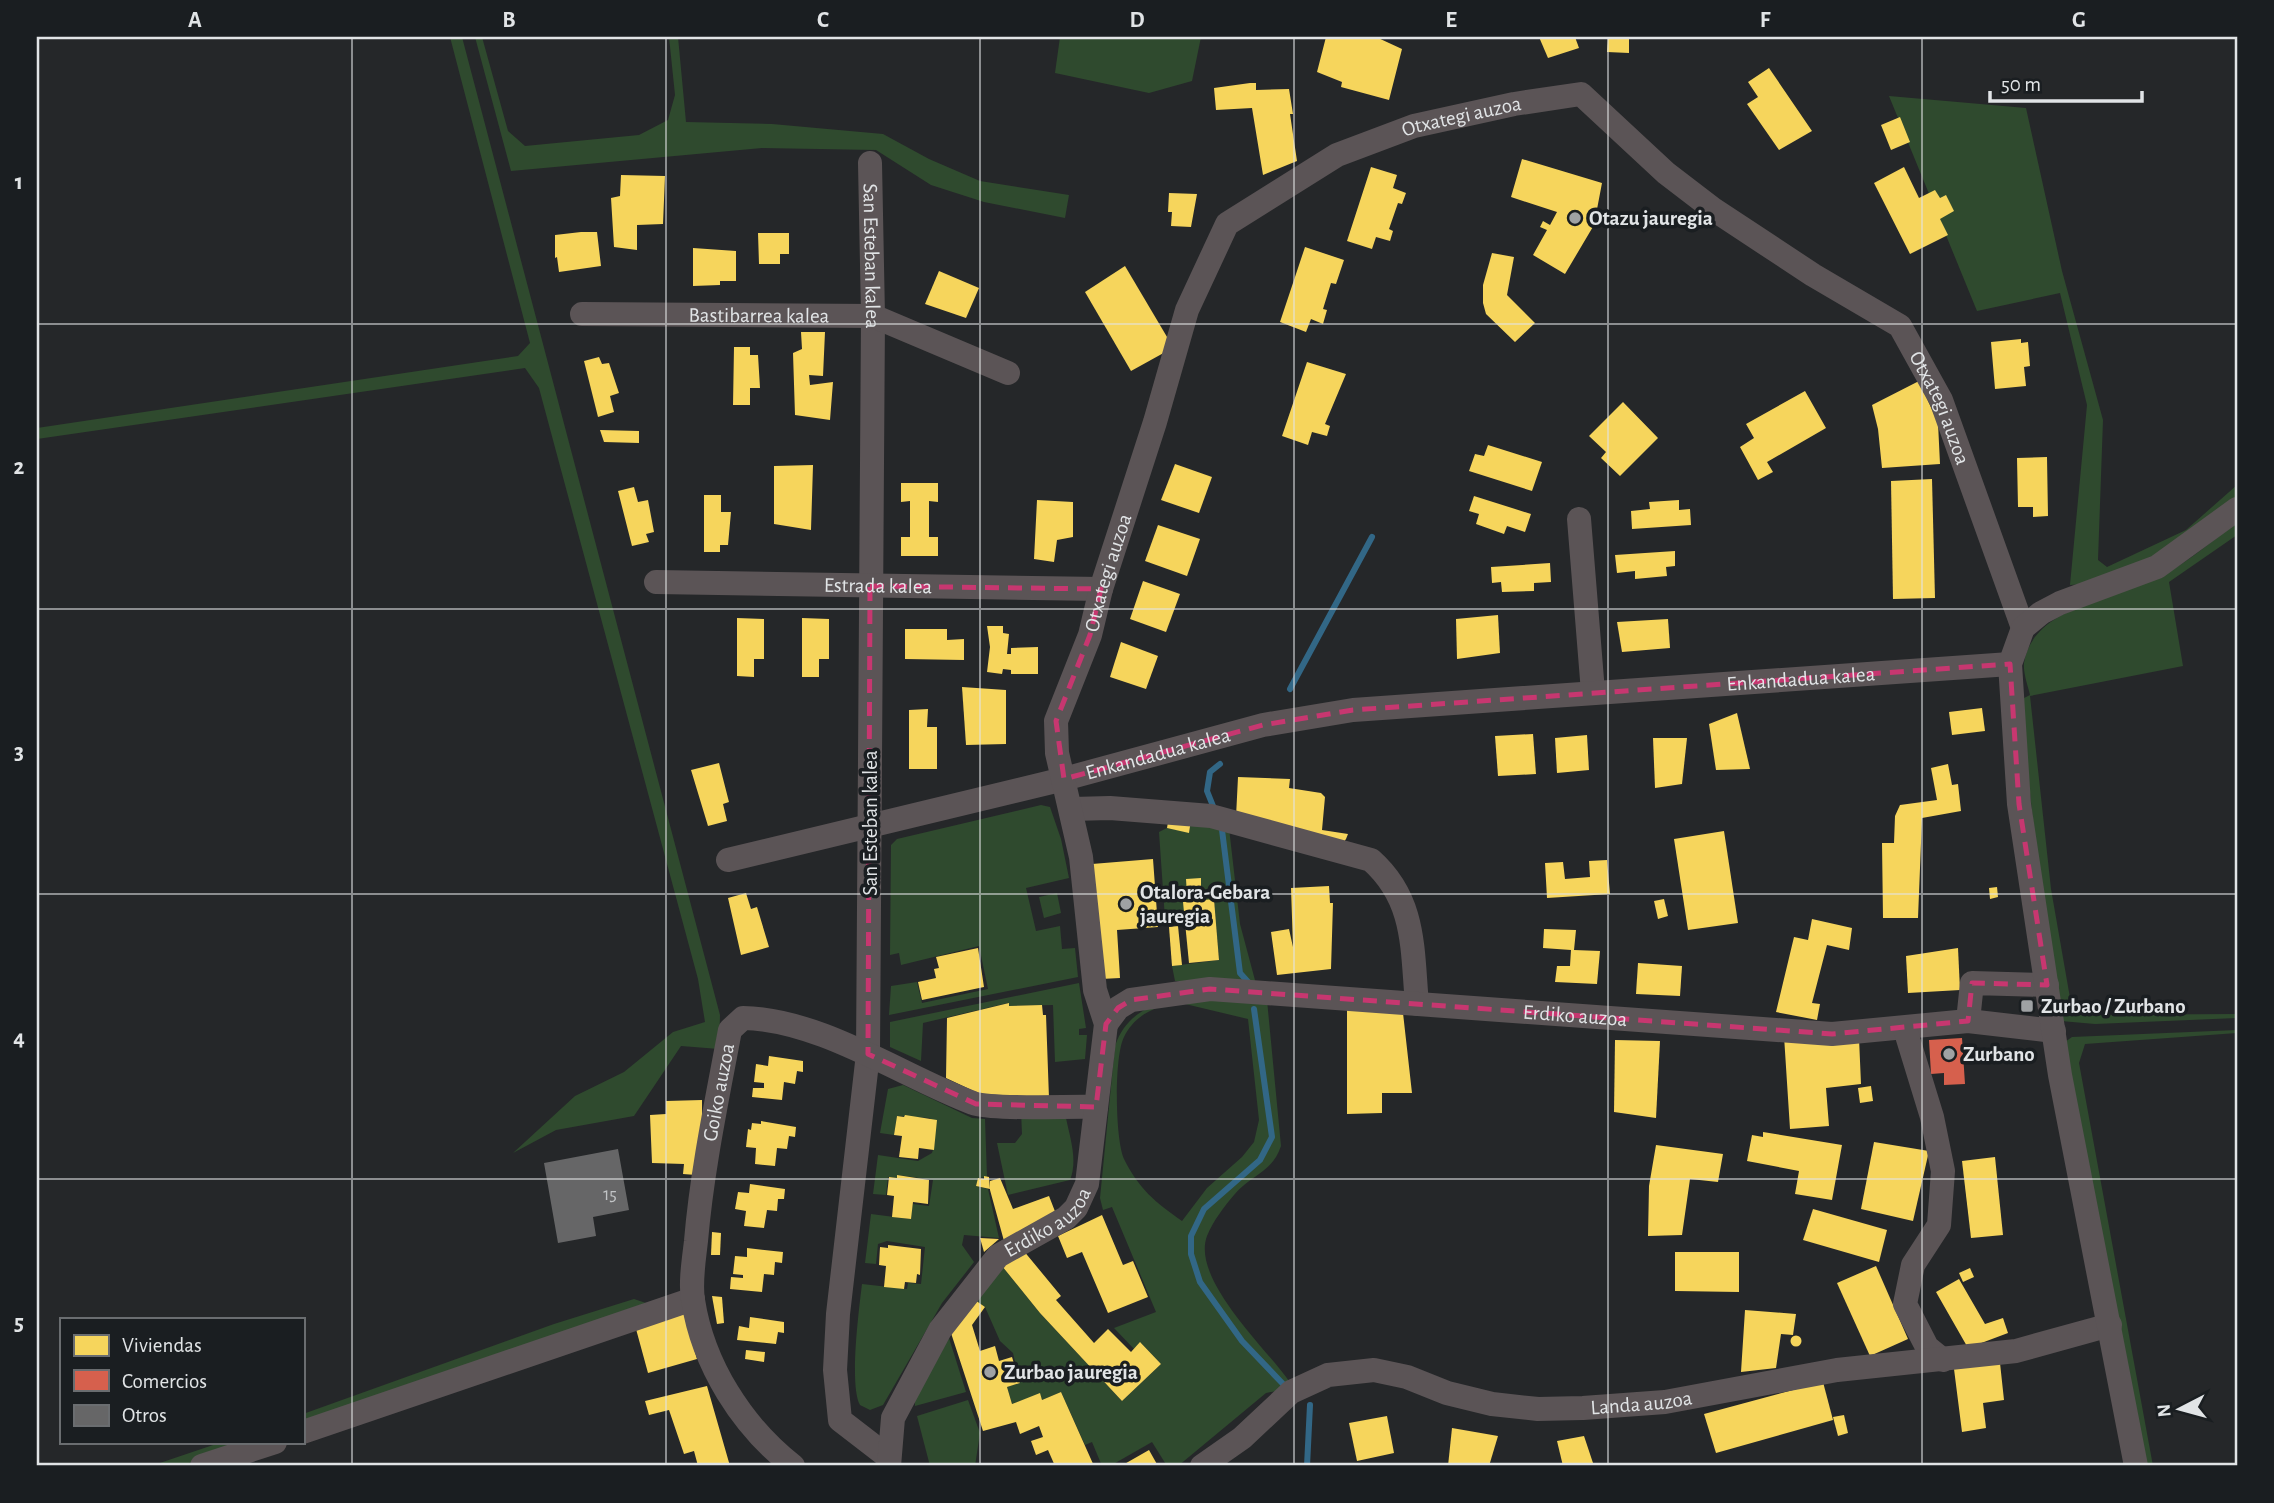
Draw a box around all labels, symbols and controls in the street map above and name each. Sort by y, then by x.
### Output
text: A [188,9,202,32]
text: B [502,9,516,32]
text: C [817,9,829,32]
text: D [1129,9,1145,32]
text: E [1445,9,1457,32]
text: F [1760,9,1771,32]
text: G [2072,9,2086,32]
scale bar [1990,60,2143,104]
text: 50 m [2001,74,2041,95]
street label: Otxategi auzoa [1399,93,1523,141]
text: 1 [15,171,23,194]
street label: San Esteban kalea [859,183,883,329]
place label: Otazu jauregia [1589,208,1713,229]
marker: Otazu jauregia [1567,210,1583,226]
street label: Bastibarrea kalea [689,305,830,327]
street label: Otxategi auzoa [1905,348,1973,468]
text: 2 [14,456,25,479]
street label: Otxategi auzoa [1081,511,1136,634]
street label: Estrada kalea [824,575,933,597]
street label: Enkandadua kalea [1726,663,1876,695]
street label: Enkandadua kalea [1083,724,1233,784]
text: 3 [14,741,24,764]
street label: San Esteban kalea [860,750,881,896]
place label: Otalora-Gebara jauregia [1140,882,1270,927]
marker: Otalora-Gebara jauregia [1118,896,1134,912]
place label: Zurbao / Zurbano [2041,996,2186,1017]
marker: Zurbao / Zurbano [2019,998,2035,1014]
street label: Erdiko auzoa [1522,1002,1628,1030]
text: 4 [13,1027,25,1050]
street label: Goiko auzoa [699,1041,738,1143]
place label: Zurbano [1963,1044,2035,1065]
marker: Zurbano [1941,1046,1957,1062]
street label: Erdiko auzoa [1001,1184,1095,1261]
house number: 15 [603,1186,617,1204]
text: 5 [14,1312,24,1335]
legend [60,1318,304,1444]
text: Viviendas [122,1335,202,1356]
place label: Zurbao jauregia [1004,1362,1138,1383]
marker: Zurbao jauregia [982,1364,998,1380]
text: Comercios [122,1371,207,1392]
north arrow [2144,1374,2214,1444]
street label: Landa auzoa [1590,1387,1694,1418]
text: N [2154,1403,2175,1418]
text: Otros [122,1405,167,1426]

